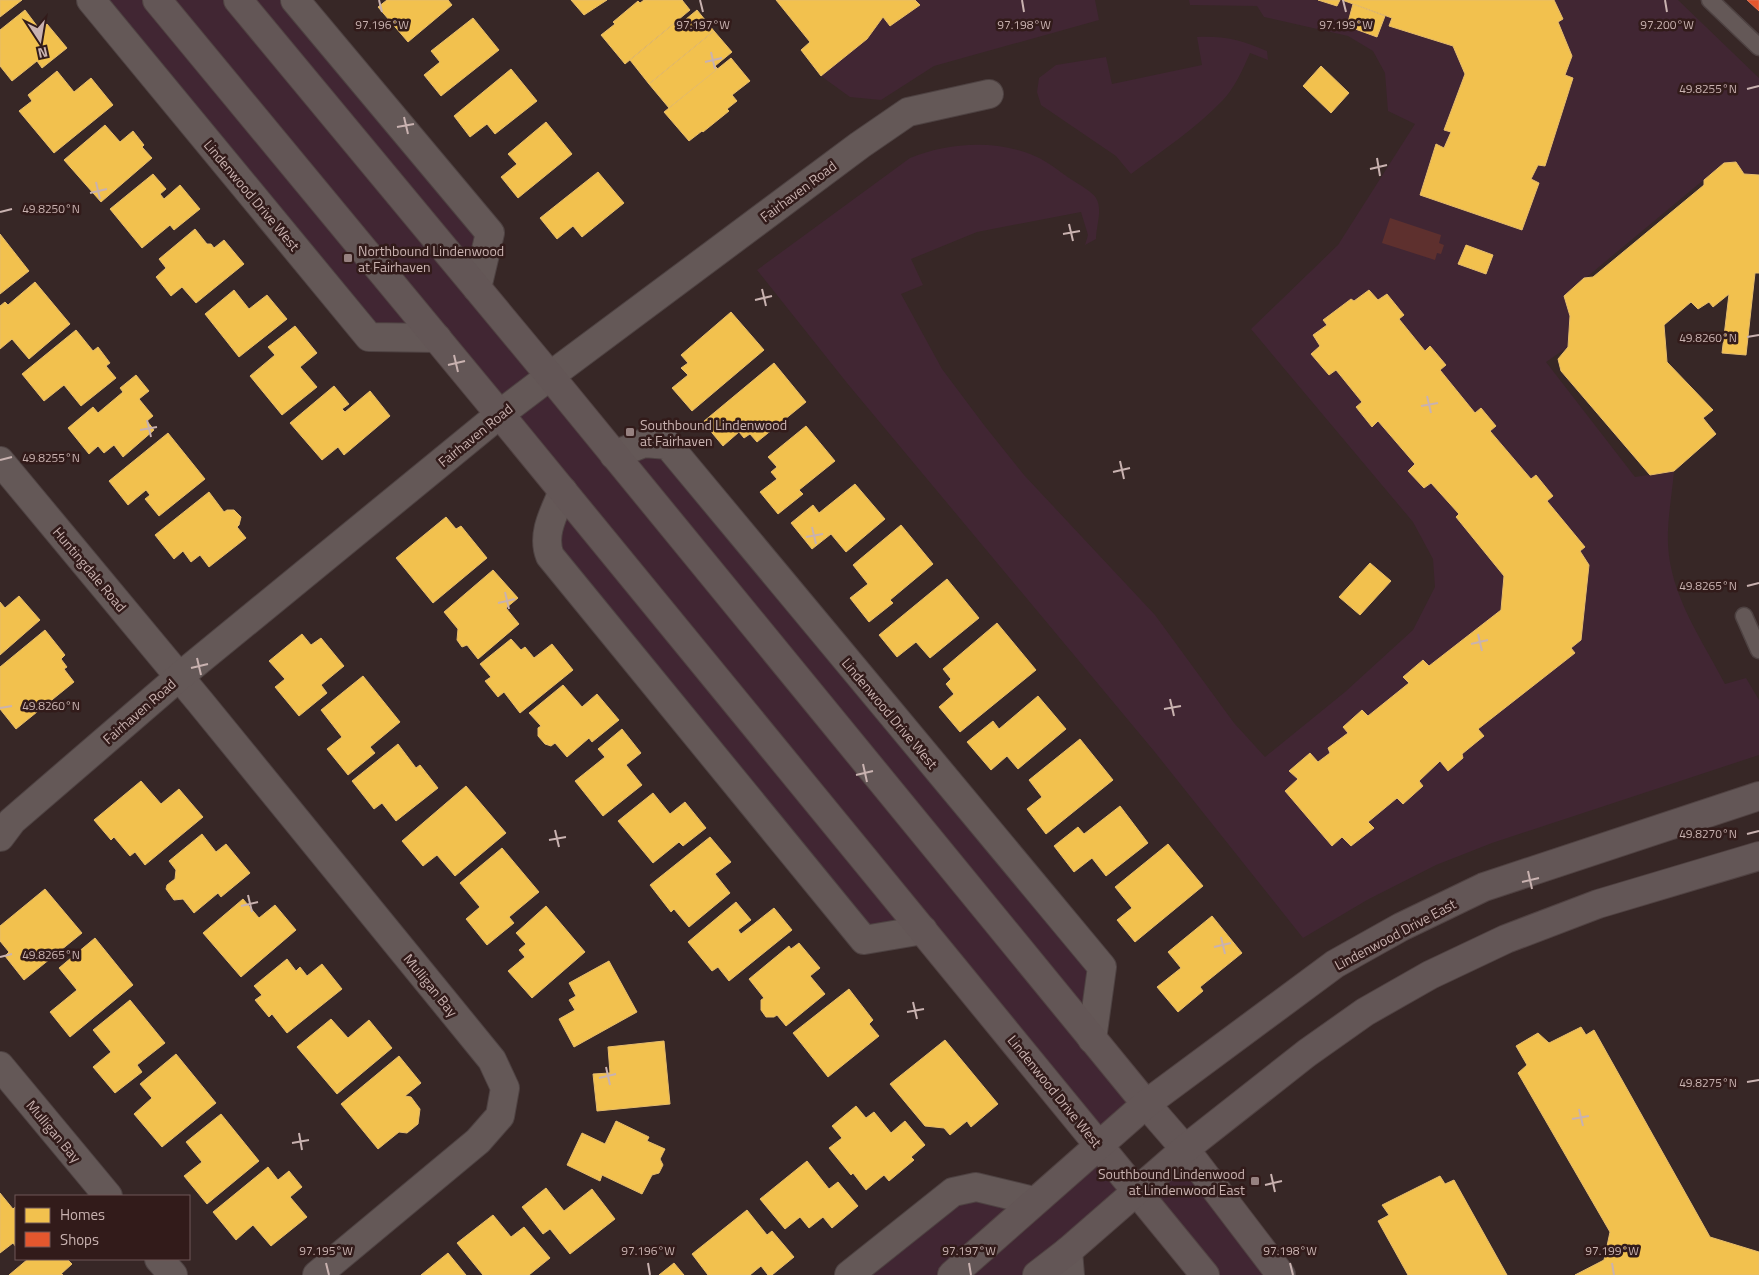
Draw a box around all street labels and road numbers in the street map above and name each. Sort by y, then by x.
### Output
street label: Lindenwood Drive West [199,135,305,255]
street label: Fairhaven Road [755,155,841,227]
street label: Fairhaven Road [433,398,517,472]
street label: Huntingdale Road [48,522,132,616]
street label: Lindenwood Drive West [837,653,943,773]
street label: Fairhaven Road [98,673,180,749]
street label: Lindenwood Drive East [1330,893,1460,975]
street label: Mulligan Bay [399,949,463,1021]
street label: Lindenwood Drive West [1003,1030,1107,1152]
street label: Mulligan Bay [22,1095,87,1167]

